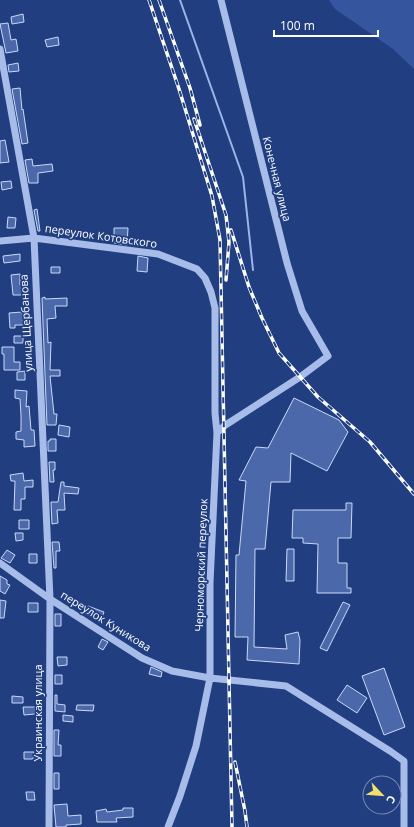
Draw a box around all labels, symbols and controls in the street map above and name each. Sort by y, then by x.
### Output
scale bar [274,12,378,38]
text: 100 m [280,17,315,34]
street label: Конечная улица [260,135,295,223]
street label: переулок Котовского [44,220,159,251]
street label: улица Щербанова [15,274,36,372]
street label: Черноморский переулок [191,498,210,632]
street label: переулок Куникова [58,587,154,654]
street label: Украинская улица [30,664,45,762]
north arrow [362,775,402,815]
text: С [383,793,400,806]

